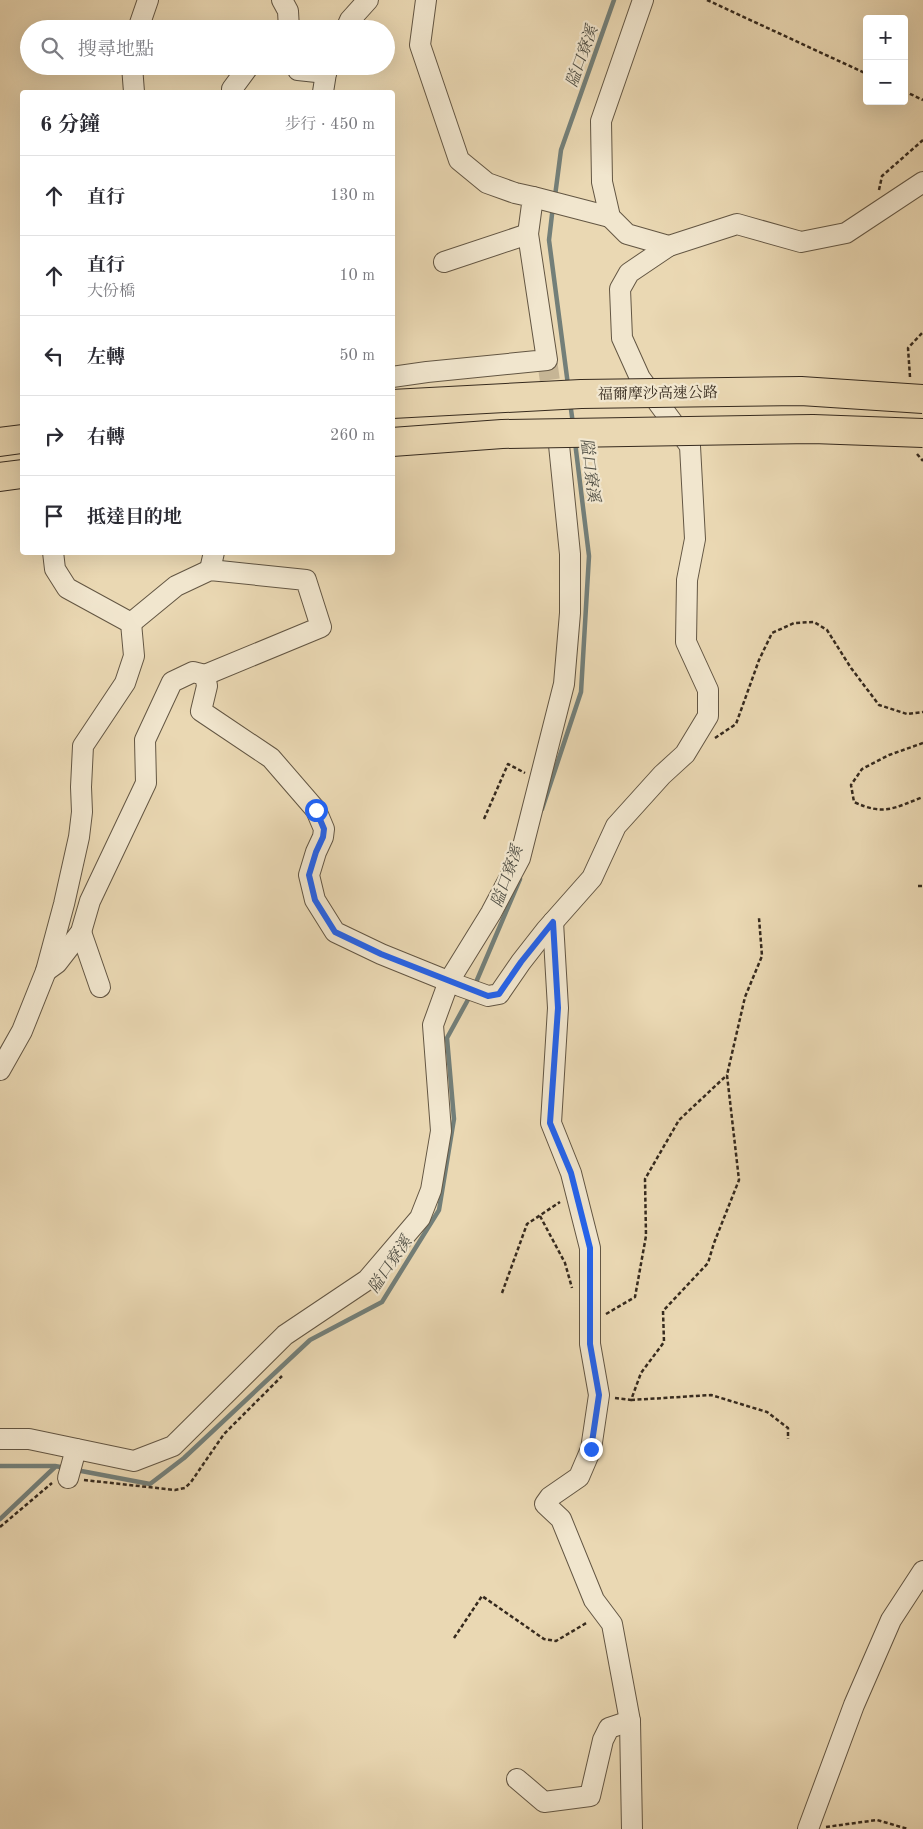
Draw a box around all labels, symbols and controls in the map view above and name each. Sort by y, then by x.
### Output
map controls [863,15,908,105]
button: + [863,15,908,60]
search box [20,20,395,75]
water label: 隘口寮溪 [563,21,602,89]
icon: search [38,34,66,62]
text: 搜尋地點 [78,41,154,60]
button: − [863,60,908,105]
text: 6 分鐘 [40,115,100,136]
text: 步行 · 450 m [285,117,375,133]
icon: ahead [40,182,68,210]
text: 130 m [330,188,375,204]
text: 直行 [87,189,125,208]
text: 直行 [87,257,125,276]
icon: ahead [40,262,68,290]
text: 10 m [339,268,375,284]
text: 大份橋 [87,284,135,300]
icon: left [40,342,68,370]
text: 50 m [339,348,375,364]
text: 左轉 [87,349,125,368]
street label: 福爾摩沙高速公路 [598,384,718,403]
icon: right [40,422,68,450]
text: 260 m [330,428,375,444]
text: 右轉 [87,429,125,448]
water label: 隘口寮溪 [577,437,603,505]
icon: arrive [40,502,68,530]
text: 抵達目的地 [87,509,182,528]
route start [305,799,328,822]
water label: 隘口寮溪 [488,841,527,909]
water label: 隘口寮溪 [364,1231,416,1296]
route end [580,1438,603,1461]

